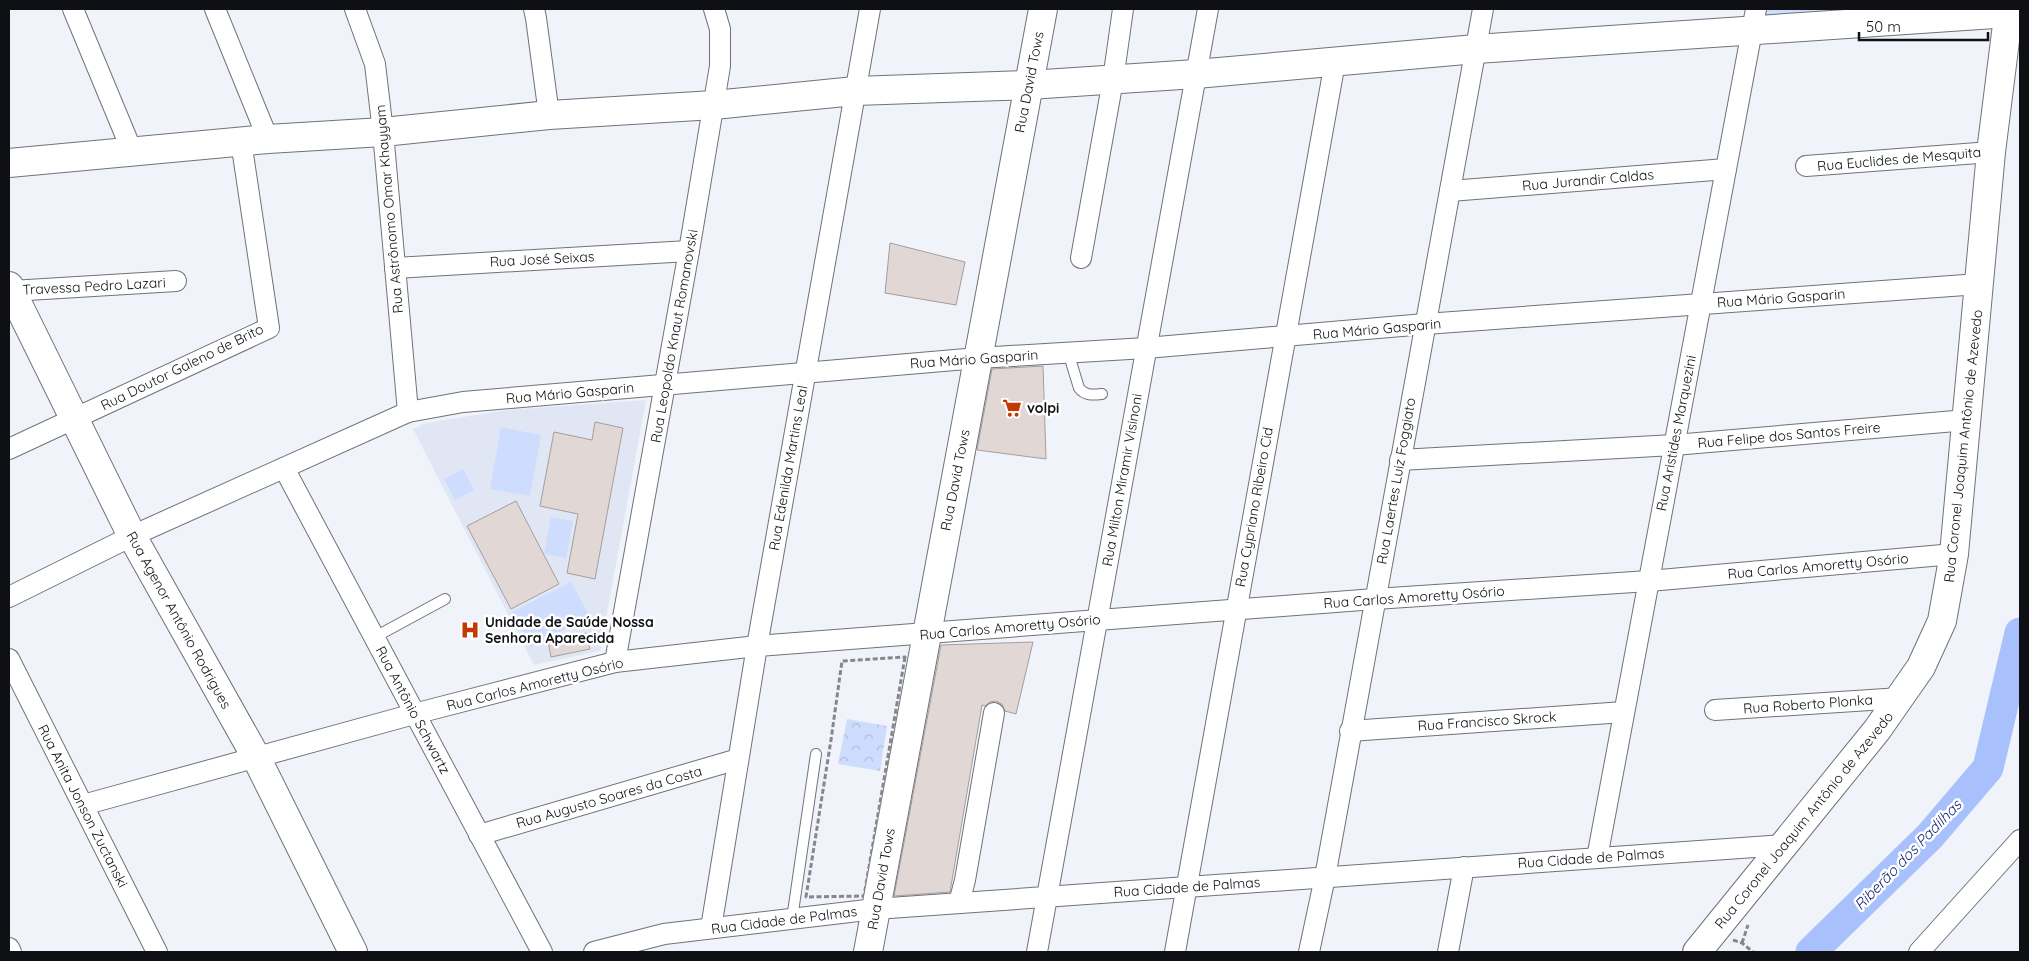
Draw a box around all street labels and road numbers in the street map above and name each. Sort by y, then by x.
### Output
street label: Rua David Tows [1010,30,1048,134]
street label: Rua Astrônomo Omar Khayyam [371,104,407,314]
street label: Rua Euclides de Mesquita [1816,143,1982,175]
street label: Rua Jurandir Caldas [1521,165,1655,195]
street label: Rua Leopoldo Knaut Romanovski [646,228,702,444]
street label: Rua José Seixas [489,247,595,271]
street label: Travessa Pedro Lazari [22,273,166,299]
street label: Rua Mário Gasparin [1716,285,1846,311]
street label: Rua Coronel Joaquim Antônio de Azevedo [1940,309,1986,583]
street label: Rua Mário Gasparin [1312,314,1442,344]
street label: Rua Doutor Galeno de Brito [98,320,266,414]
street label: Rua Mário Gasparin [909,346,1039,372]
street label: Rua Aristides Marquezini [1652,354,1700,512]
street label: Rua Mário Gasparin [505,378,635,408]
street label: Rua Edenilda Martins Leal [765,384,811,552]
street label: Rua Milton Miramir Visinoni [1098,392,1146,568]
street label: Rua Laertes Luiz Foggiato [1372,396,1420,566]
street label: Rua Felipe dos Santos Freire [1697,418,1881,452]
street label: Rua Cypriano Ribeiro Cid [1231,426,1277,588]
street label: Rua David Tows [936,428,974,532]
street label: Rua Agenor Antônio Rodrigues [123,528,235,712]
street label: Rua Carlos Amoretty Osório [1727,549,1909,583]
street label: Rua Carlos Amoretty Osório [1323,582,1505,612]
street label: Rua Carlos Amoretty Osório [919,610,1101,644]
street label: Rua Antônio Schwartz [372,643,454,777]
street label: Rua Carlos Amoretty Osório [445,653,625,715]
street label: Rua Roberto Plonka [1743,690,1873,718]
street label: Rua Francisco Skrock [1417,707,1557,735]
street label: Rua Coronel Joaquim Antônio de Azevedo [1711,708,1897,932]
street label: Rua Anita Jonson Zuctanski [34,721,132,891]
street label: Rua Augusto Soares da Costa [514,762,704,832]
street label: Rua David Tows [863,827,899,931]
street label: Rua Cidade de Palmas [1517,844,1665,872]
street label: Rua Cidade de Palmas [1113,873,1261,901]
street label: Rua Cidade de Palmas [710,902,858,938]

